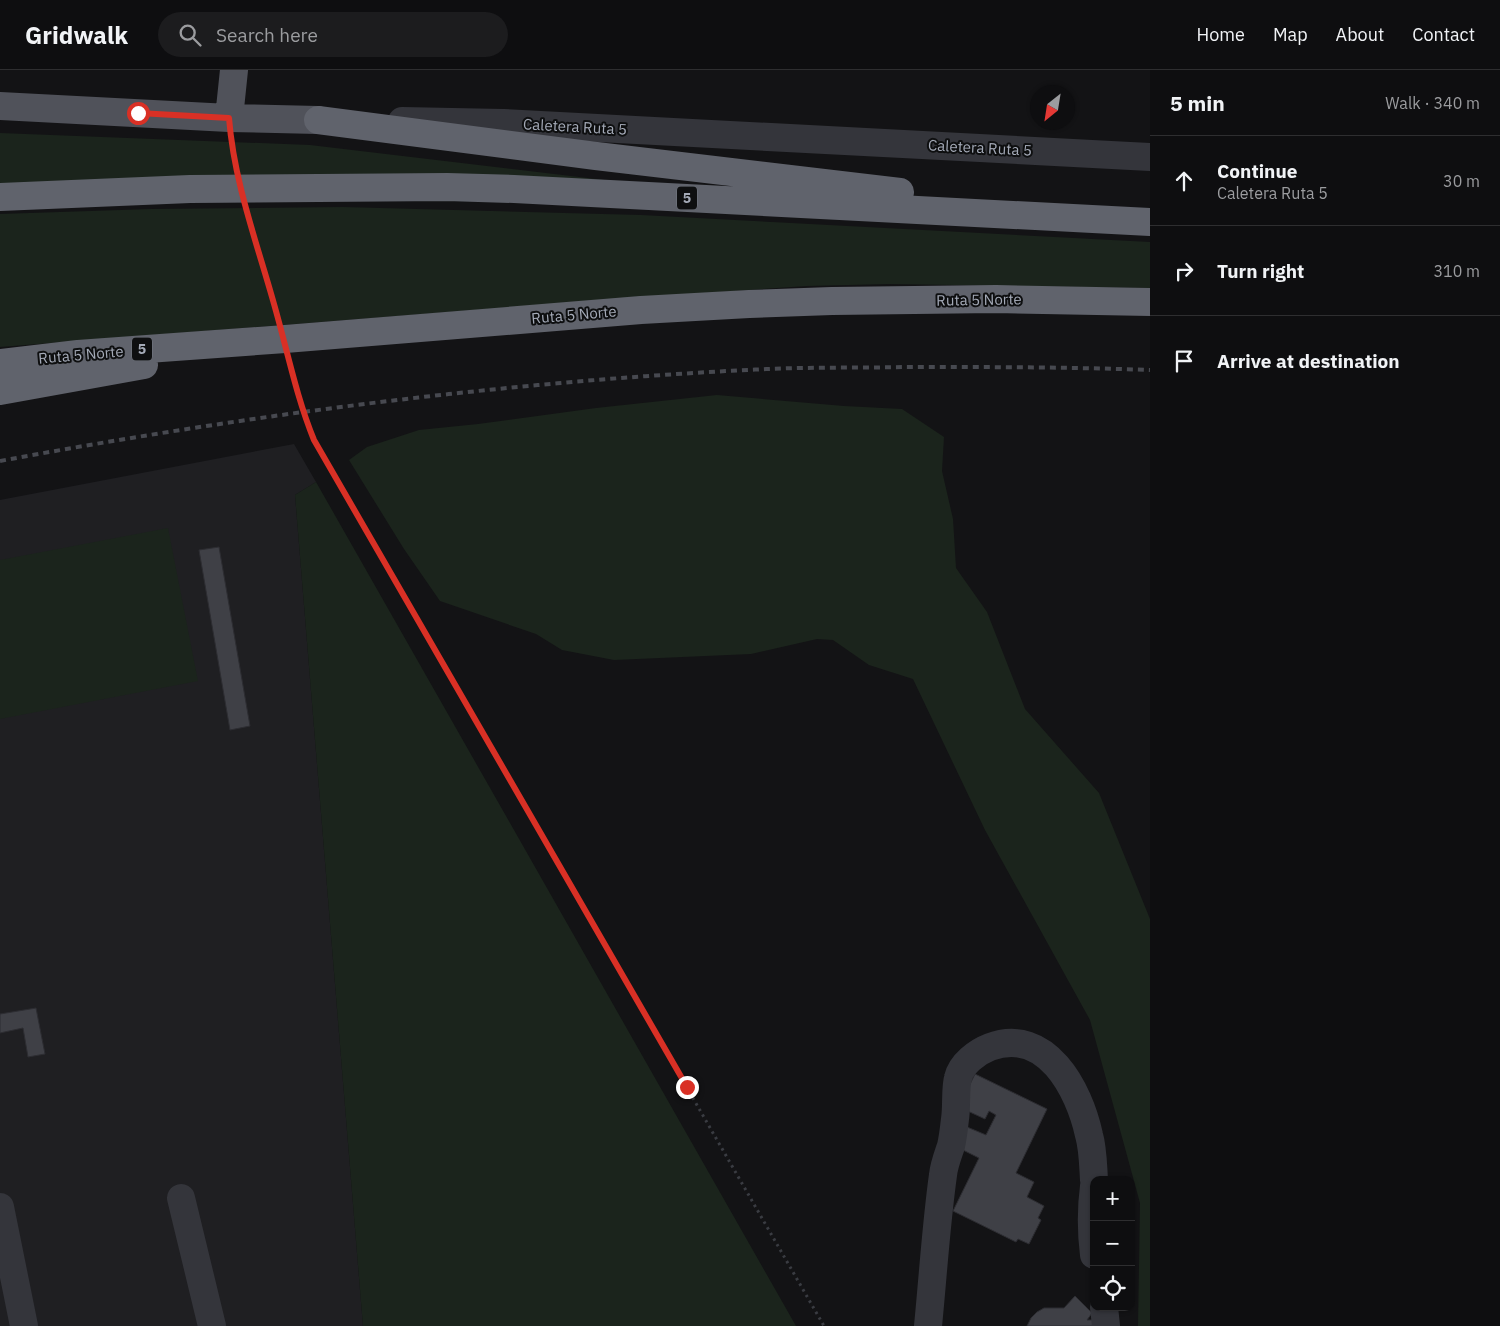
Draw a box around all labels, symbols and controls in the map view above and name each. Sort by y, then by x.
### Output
search box [158,12,508,57]
text: Gridwalk [25,19,128,51]
icon: search [176,21,204,49]
text: Search here [216,23,318,47]
text: Home [1197,23,1245,46]
text: Map [1273,23,1308,46]
text: About [1336,23,1384,46]
text: Contact [1412,23,1475,46]
north arrow [1030,85,1075,130]
text: 5 min [1170,89,1225,117]
text: Walk · 340 m [1385,93,1480,113]
route start [127,102,150,125]
street label: Caletera Ruta 5 [523,114,627,139]
street label: Caletera Ruta 5 [928,135,1032,160]
text: Continue [1217,159,1297,183]
icon: ahead [1170,167,1198,195]
text: 30 m [1443,171,1480,191]
text: Caletera Ruta 5 [1217,183,1328,203]
road number: 5 [677,186,697,210]
icon: right [1170,257,1198,285]
text: Turn right [1217,259,1304,283]
text: 310 m [1433,261,1480,281]
street label: Ruta 5 Norte [936,289,1022,310]
street label: Ruta 5 Norte [531,301,617,328]
road number: 5 [132,338,152,360]
street label: Ruta 5 Norte [38,341,124,368]
icon: arrive [1170,347,1198,375]
text: Arrive at destination [1217,349,1400,373]
route end [676,1076,699,1099]
map controls [1090,1176,1135,1311]
button: + [1090,1176,1135,1221]
button: − [1090,1221,1135,1266]
button: locate [1090,1266,1135,1311]

